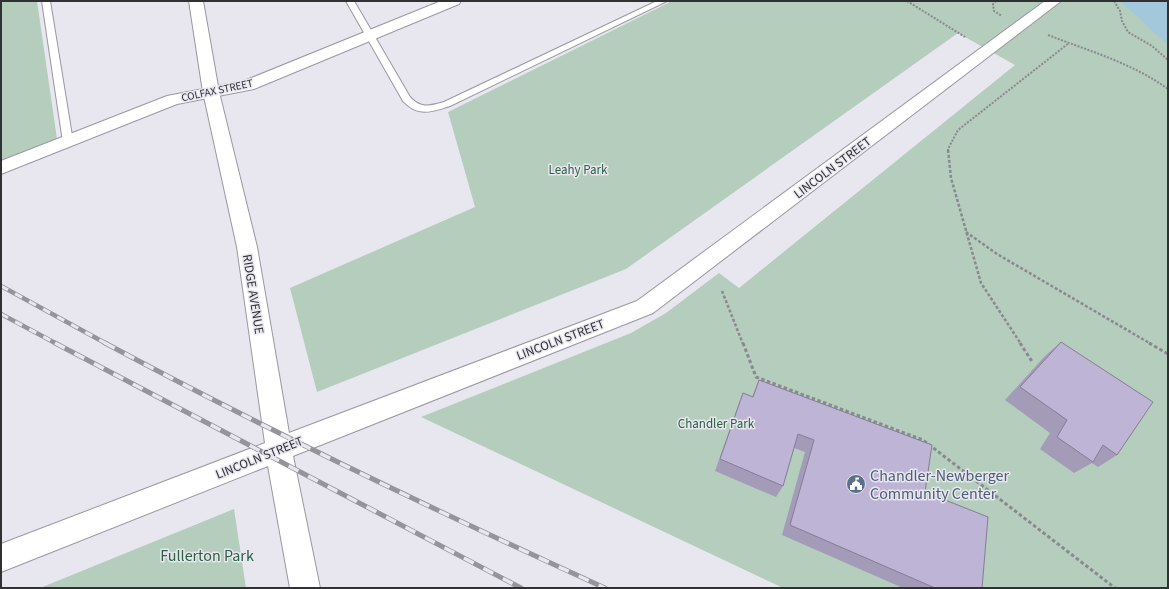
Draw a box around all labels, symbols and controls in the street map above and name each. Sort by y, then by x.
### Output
street label: COLFAX STREET [180,76,254,105]
street label: LINCOLN STREET [790,133,875,203]
park label: Leahy Park [548,161,608,179]
street label: RIDGE AVENUE [238,253,268,335]
street label: LINCOLN STREET [514,315,607,365]
park label: Chandler Park [678,415,755,433]
street label: LINCOLN STREET [213,432,306,484]
place label: Chandler-Newberger Community Center [870,465,1010,505]
public building icon: Chandler-Newberger Community Center [845,473,867,495]
park label: Fullerton Park [160,545,254,567]

